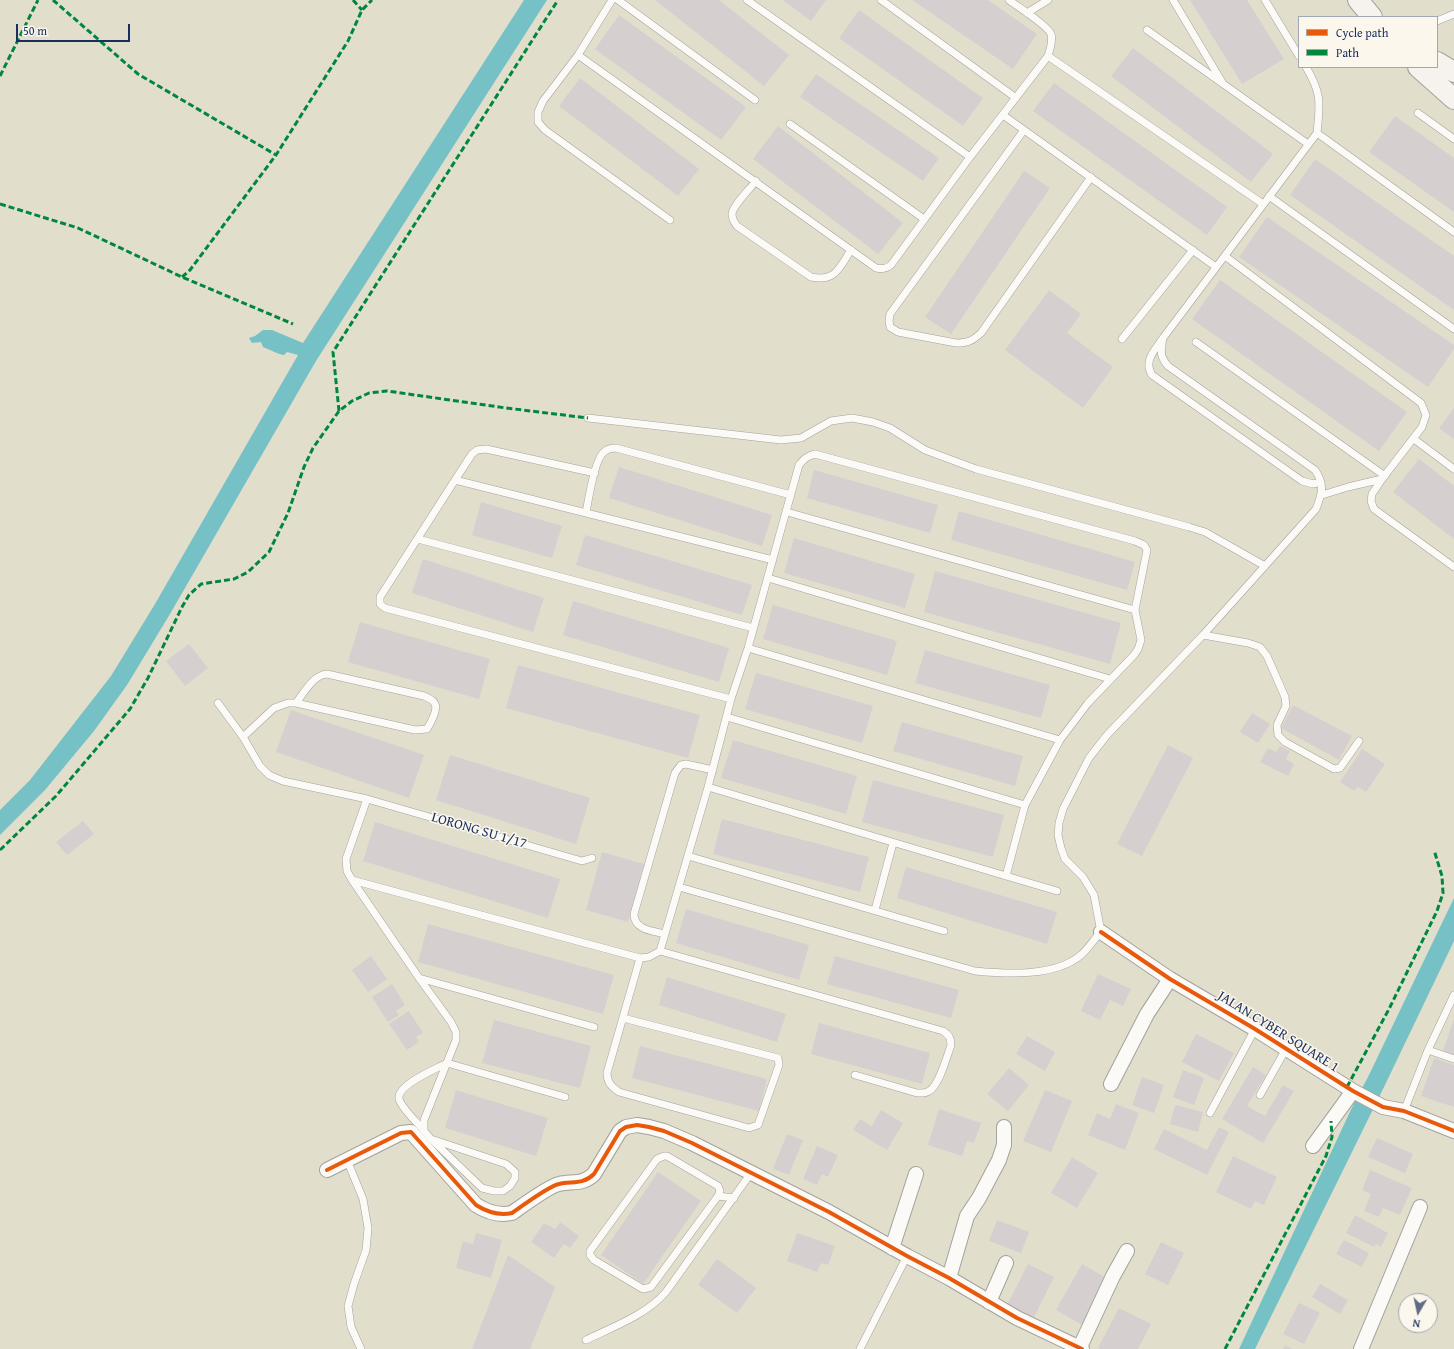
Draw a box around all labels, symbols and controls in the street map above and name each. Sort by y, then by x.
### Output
scale bar [18,16,132,42]
legend [1298,16,1438,68]
text: 50 m [23,22,47,39]
text: Cycle path [1336,24,1388,41]
text: Path [1336,44,1359,61]
street label: LORONG SU 1/17 [429,809,529,853]
street label: JALAN CYBER SQUARE 1 [1214,988,1342,1076]
north arrow [1398,1293,1438,1333]
text: N [1411,1315,1421,1332]

